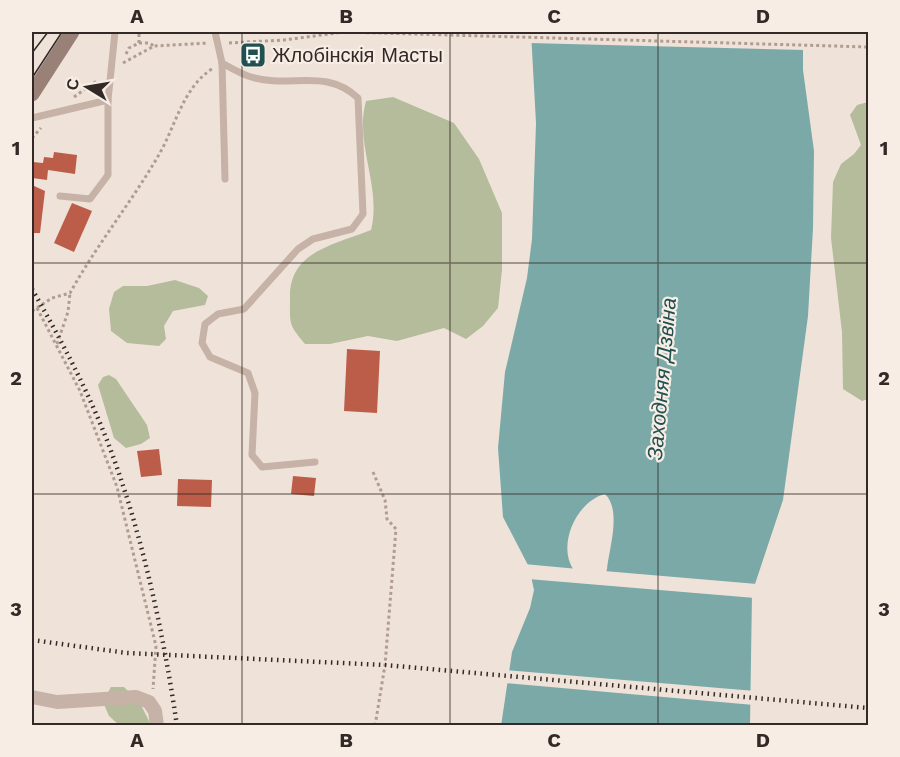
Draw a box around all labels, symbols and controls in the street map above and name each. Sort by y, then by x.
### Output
text: A [130,4,144,28]
text: B [339,4,353,28]
text: C [547,4,561,28]
text: D [756,4,770,28]
bus stop icon: Жлобінскія Масты [238,40,268,70]
place label: Жлобінскія Масты [272,43,443,67]
north arrow [57,57,117,117]
text: С [62,76,83,92]
text: 1 [12,136,20,160]
text: 1 [880,136,888,160]
water label: Заходняя Дзвіна [642,297,681,461]
text: 2 [10,366,22,390]
text: 2 [878,366,890,390]
text: 3 [10,597,22,621]
text: 3 [878,597,890,621]
text: A [130,728,144,752]
text: B [339,728,353,752]
text: C [547,728,561,752]
text: D [756,728,770,752]

